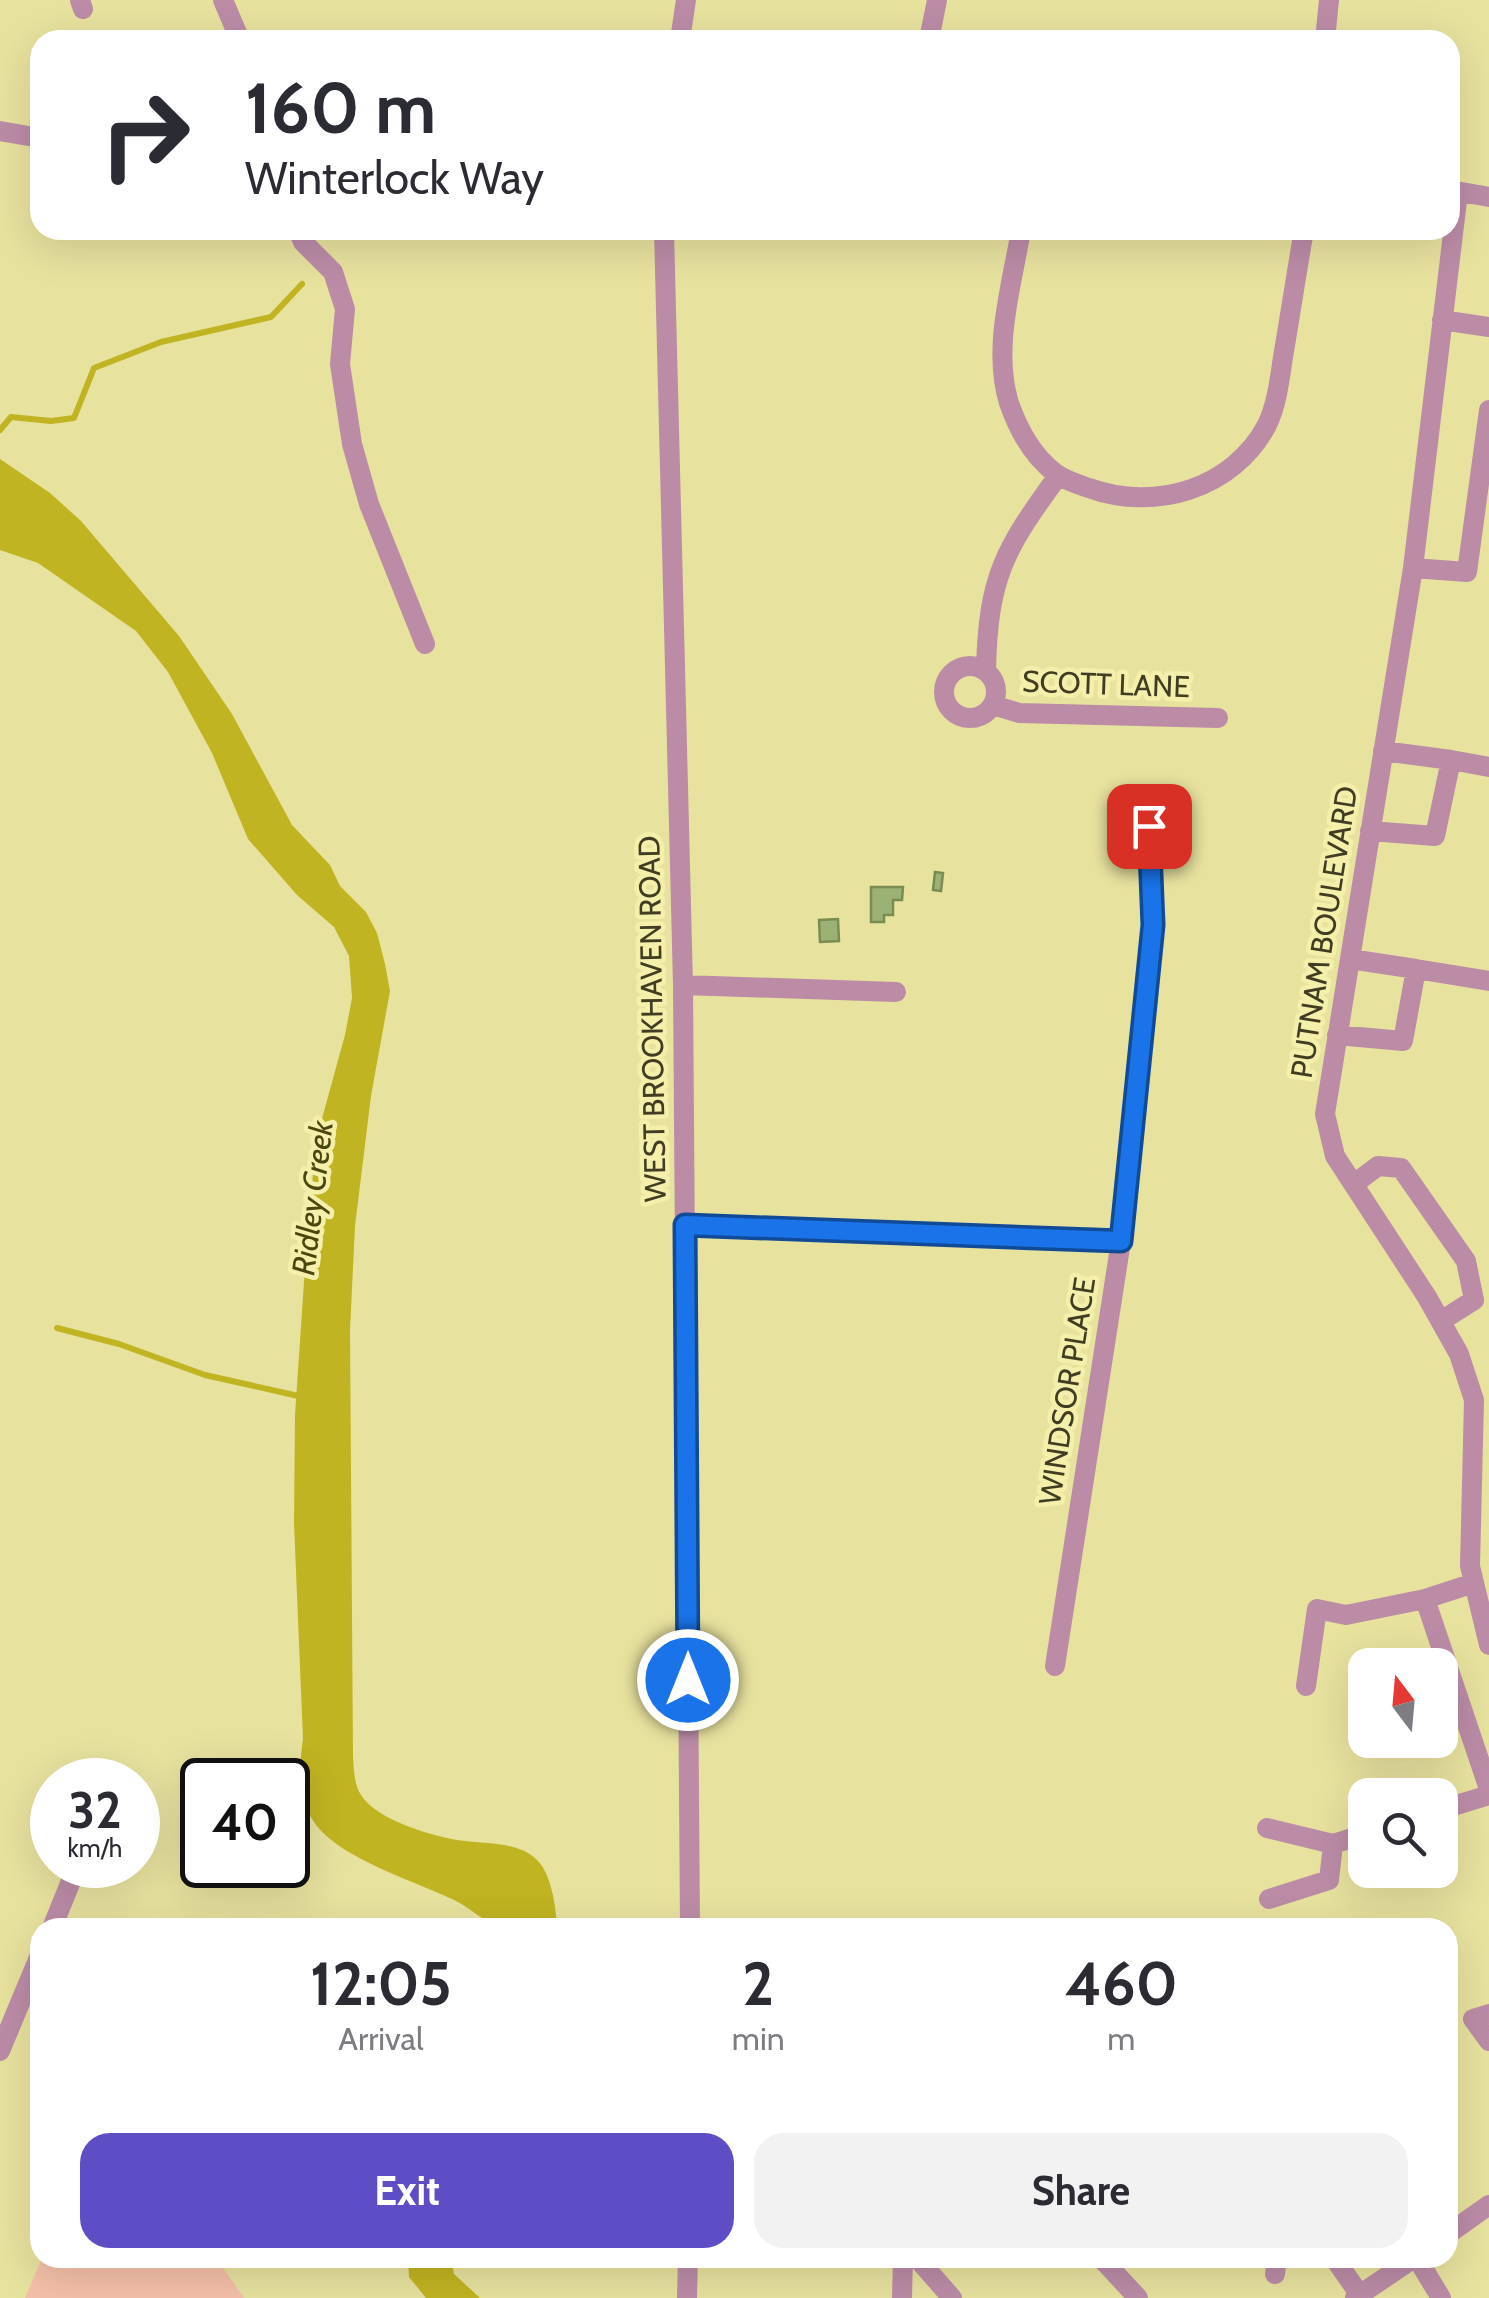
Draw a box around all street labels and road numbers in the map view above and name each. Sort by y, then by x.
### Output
street label: SCOTT LANE [1021,663,1191,705]
street label: PUTNAM BOULEVARD [1283,783,1365,1081]
street label: WEST BROOKHAVEN ROAD [630,835,674,1203]
street label: WINDSOR PLACE [1031,1275,1103,1507]

